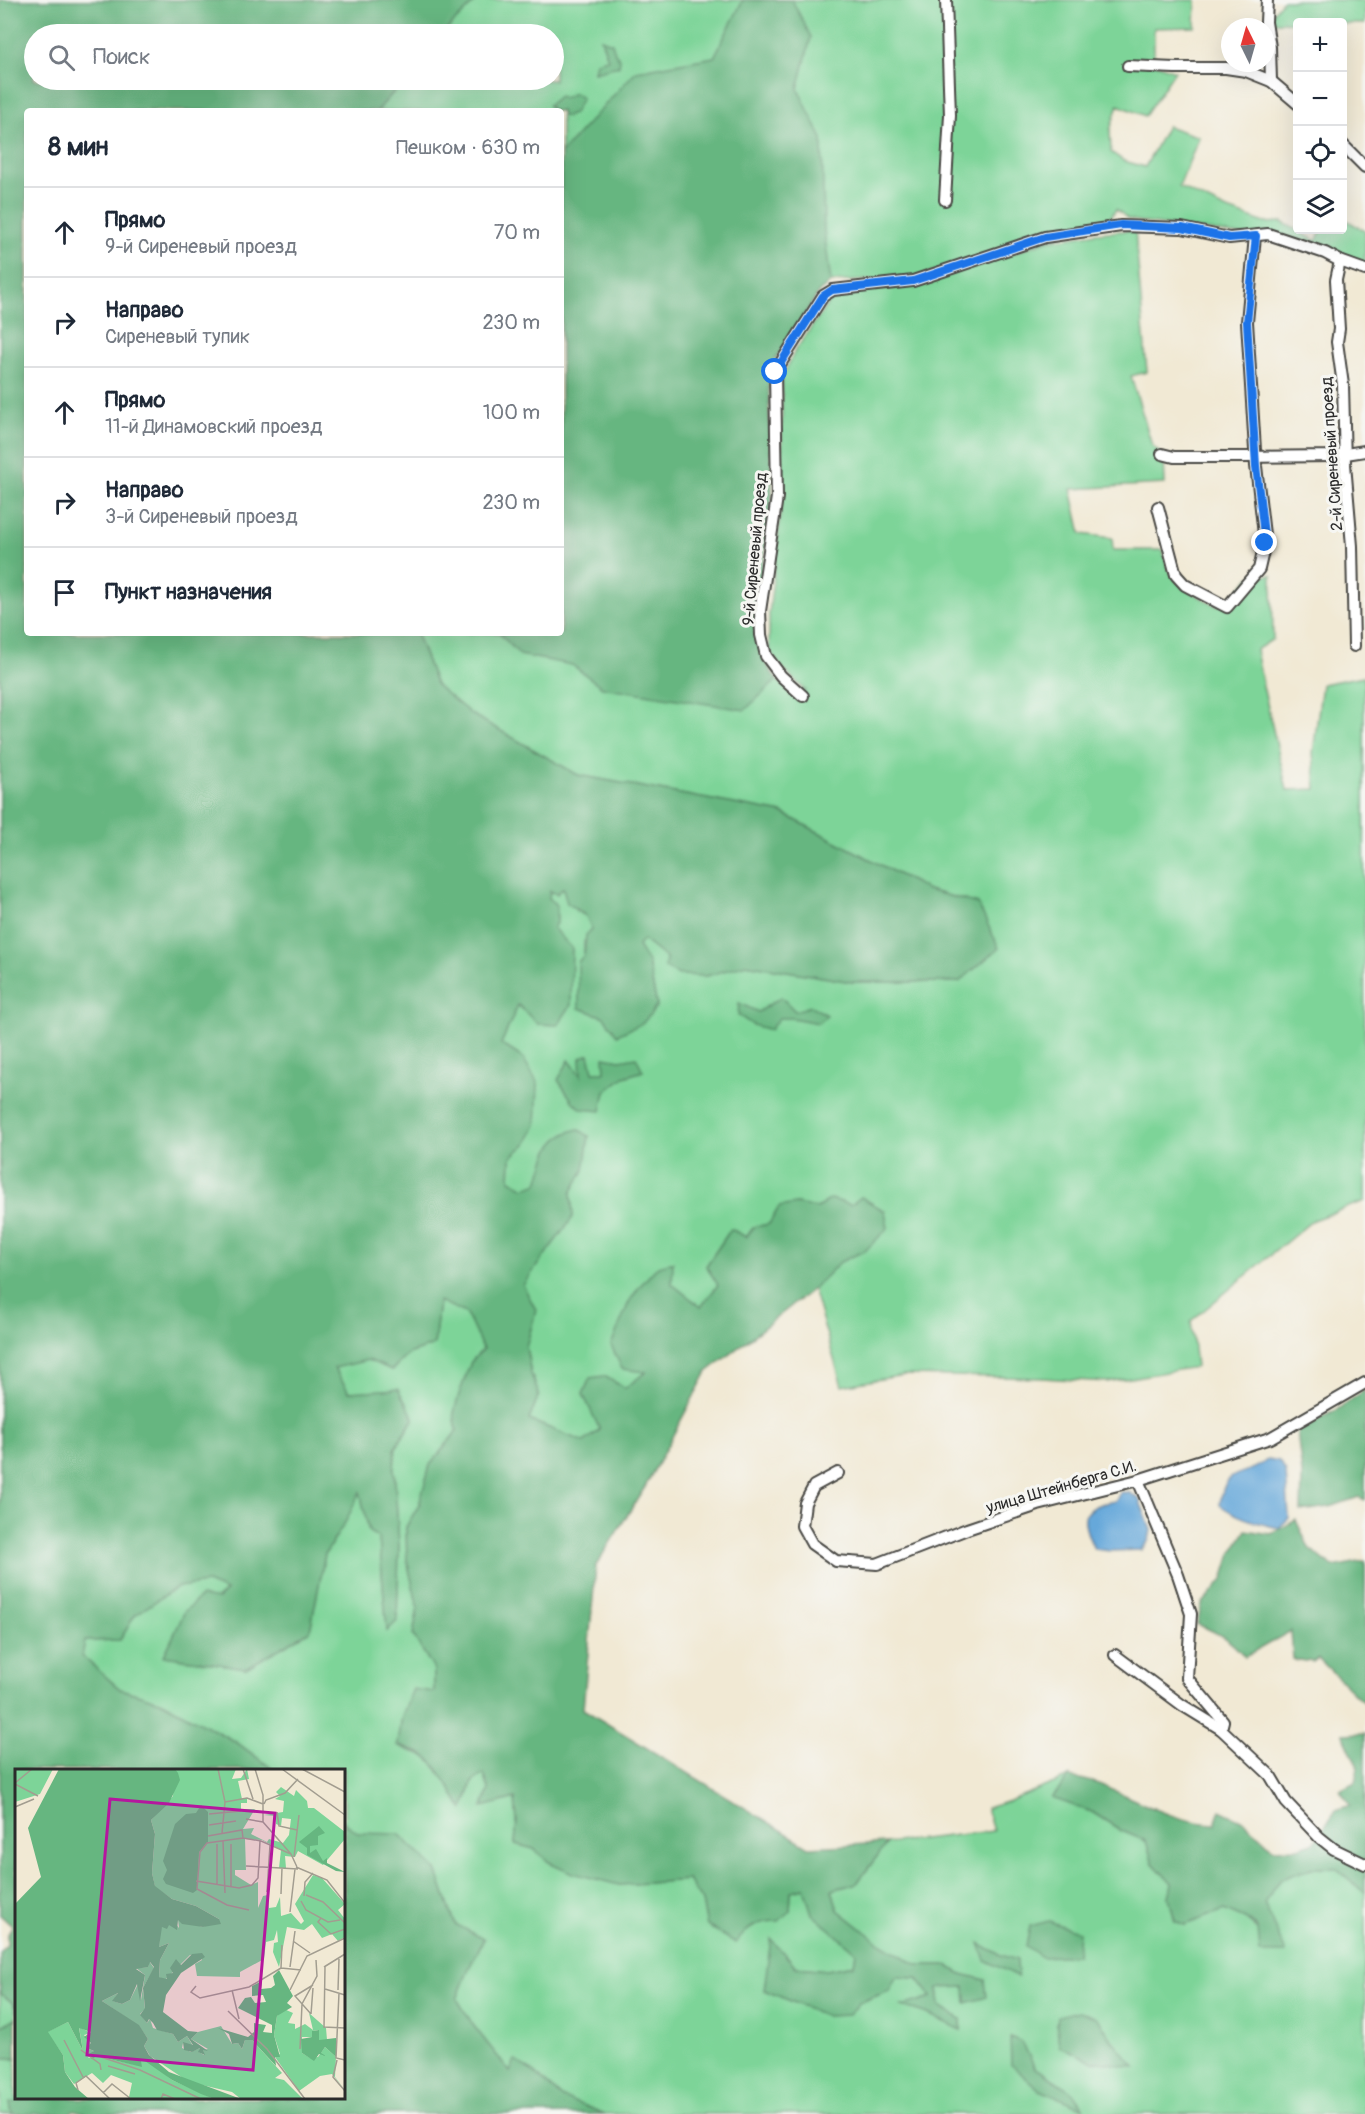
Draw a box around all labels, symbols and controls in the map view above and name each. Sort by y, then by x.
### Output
north arrow [1221,18,1275,72]
map controls [1293,18,1347,234]
button: + [1293,18,1347,72]
search box [24,24,564,90]
icon: search [45,41,78,74]
text: Поиск [93,43,150,71]
button: − [1293,72,1347,126]
button: locate [1293,126,1347,180]
text: 8 мин [48,131,108,163]
text: Пешком · 630 m [396,135,540,160]
button: layers [1293,180,1347,234]
text: Прямо [105,206,165,234]
icon: ahead [48,216,81,249]
text: 70 m [494,220,540,245]
text: 9-й Сиреневый проезд [105,234,297,259]
text: Направо [105,296,184,324]
icon: right [48,306,81,339]
text: 230 m [483,310,540,335]
text: Сиреневый тупик [105,324,250,349]
route start [761,358,787,384]
street label: 2-й Сиреневый проезд [1317,376,1347,531]
text: Прямо [105,386,165,414]
icon: ahead [48,396,81,429]
text: 100 m [483,400,540,425]
text: 11-й Динамовский проезд [105,414,322,439]
street label: 9-й Сиреневый проезд [738,471,772,626]
text: Направо [105,476,184,504]
icon: right [48,486,81,519]
text: 230 m [483,490,540,515]
text: 3-й Сиреневый проезд [105,504,298,529]
route end [1251,529,1277,555]
icon: arrive [48,576,81,609]
text: Пункт назначения [105,578,272,606]
street label: улица Штейнберга С.И. [983,1456,1139,1518]
inset map [15,1769,345,2099]

